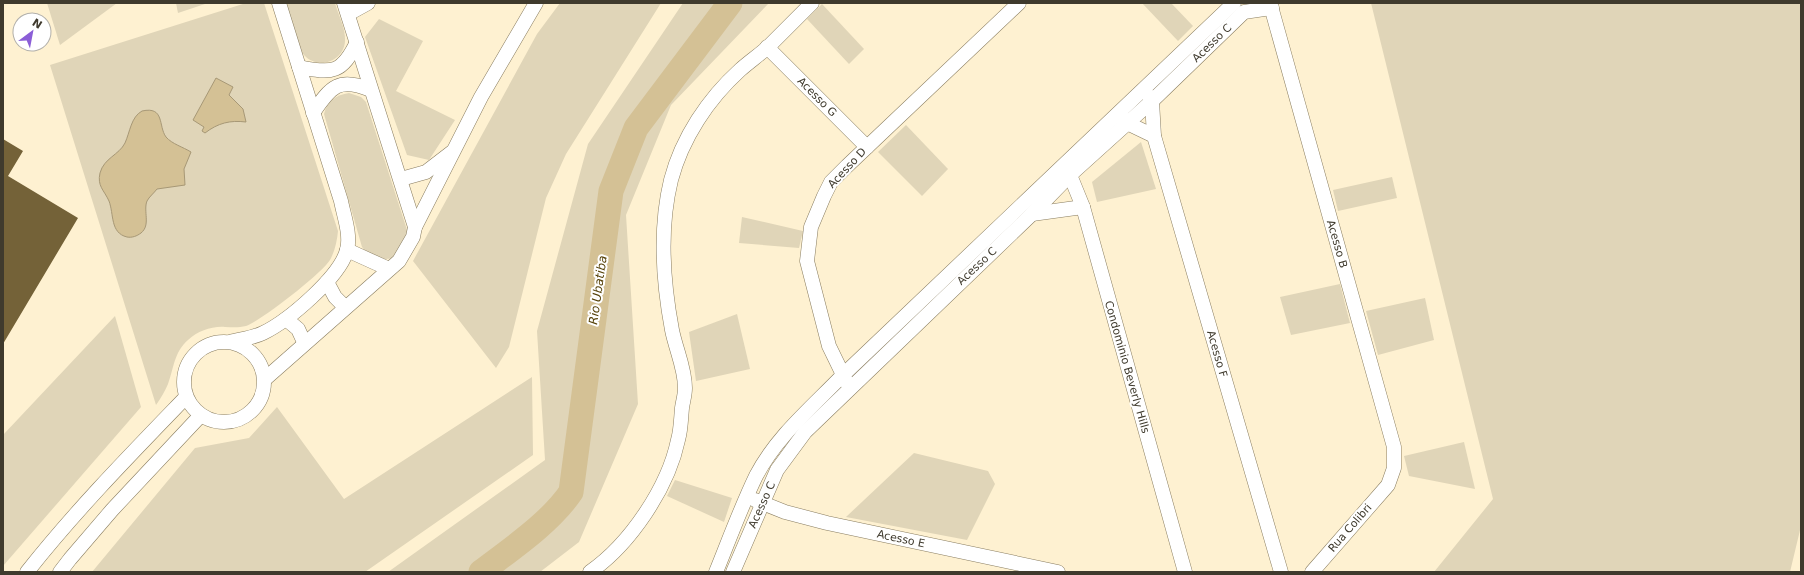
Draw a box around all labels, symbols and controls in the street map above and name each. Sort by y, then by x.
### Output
north arrow [12,12,52,52]
text: N [30,16,44,32]
street label: Acesso C [1190,21,1235,65]
street label: Acesso G [795,75,839,119]
street label: Acesso D [825,145,869,191]
street label: Acesso B [1324,218,1350,270]
street label: Acesso C [954,244,1000,288]
water label: Rio Ubatiba [586,255,610,325]
street label: Condominio Beverly Hills [1102,299,1152,435]
street label: Acesso F [1204,329,1230,379]
street label: Acesso C [746,479,778,530]
street label: Rua Colibri [1326,501,1374,555]
street label: Acesso E [876,528,926,550]

